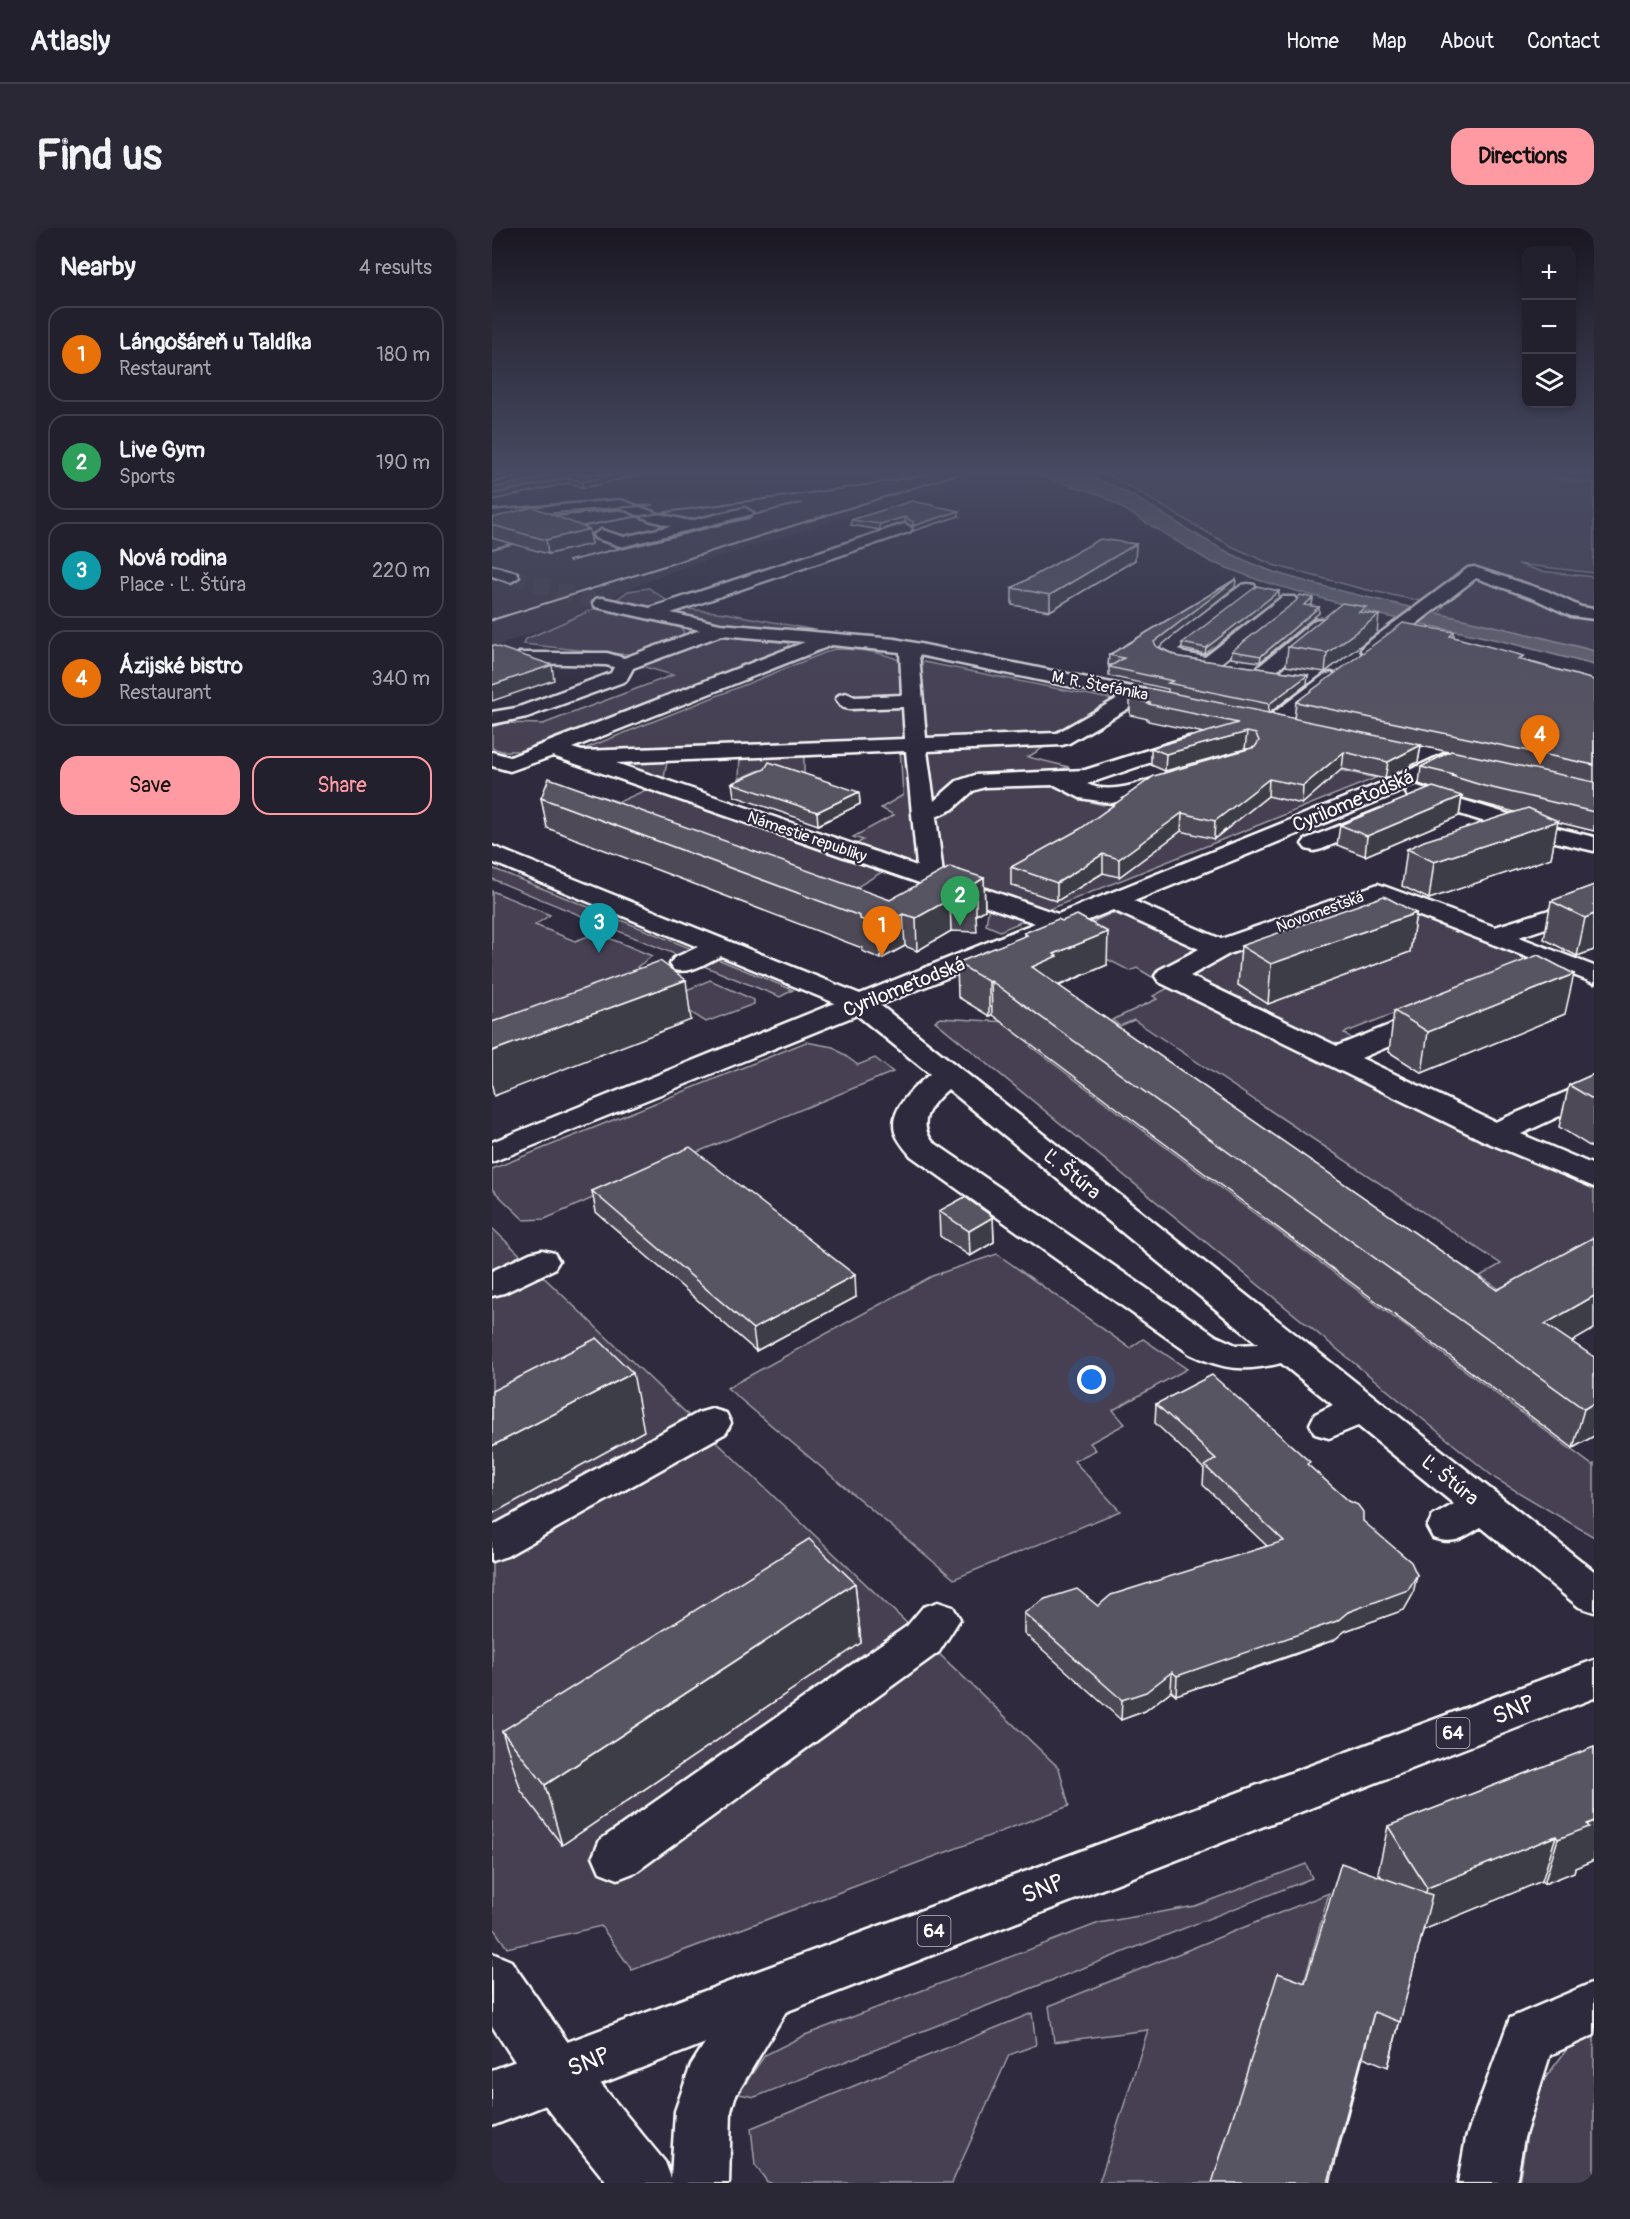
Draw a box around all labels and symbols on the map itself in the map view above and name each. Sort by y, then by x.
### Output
street label: M. R. Štefánika [1050,666,1150,705]
pin: 4 [1520,716,1560,765]
street label: Cyrilometodská [1289,764,1417,838]
street label: Námestie republiky [745,807,870,867]
pin: 2 [940,876,980,926]
street label: Novomestská [1273,887,1367,937]
pin: 3 [580,904,618,953]
pin: 1 [862,906,902,956]
street label: Cyrilometodská [839,951,969,1023]
street label: Ľ. Štúra [1038,1142,1106,1205]
your location [1077,1365,1106,1394]
street label: Ľ. Štúra [1416,1448,1484,1511]
street label: SNP [1489,1689,1539,1731]
road number: 64 [1436,1718,1470,1748]
street label: SNP [1018,1868,1068,1910]
road number: 64 [918,1916,950,1946]
street label: SNP [564,2041,614,2083]

